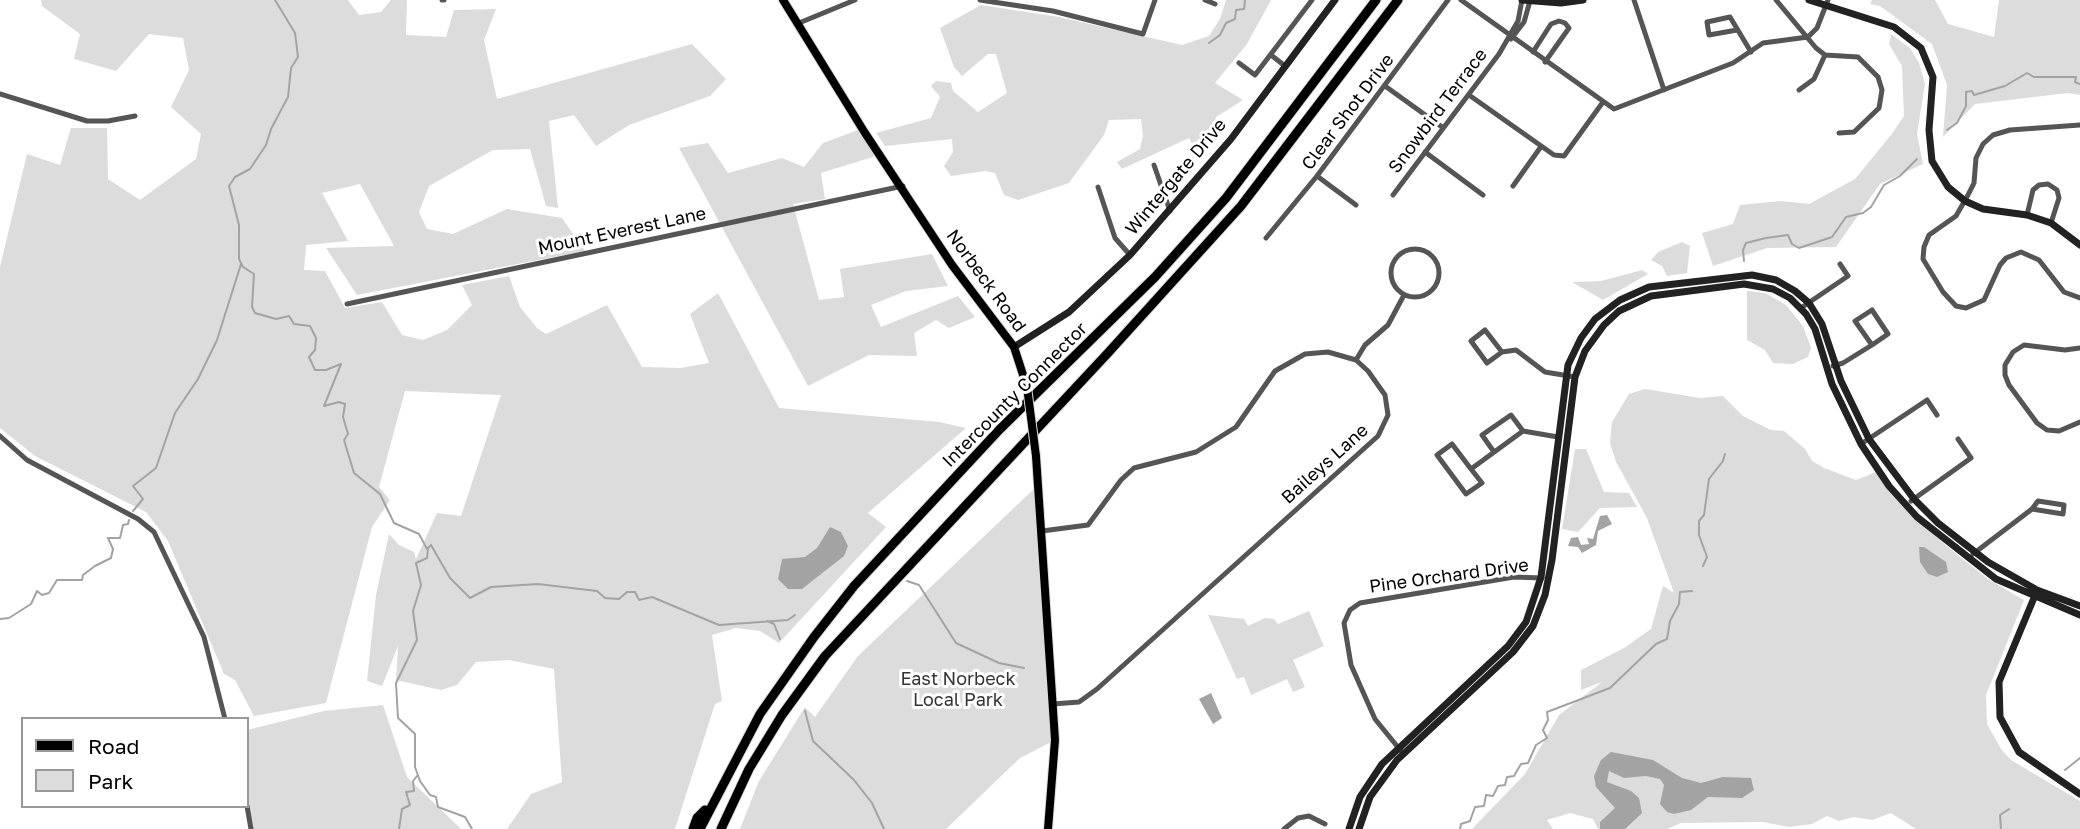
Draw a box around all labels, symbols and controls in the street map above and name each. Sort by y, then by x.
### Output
street label: Snowbird Terrace [1384,44,1492,178]
street label: Clear Shot Drive [1297,50,1399,174]
street label: Wintergate Drive [1121,114,1231,240]
street label: Mount Everest Lane [536,203,708,259]
street label: Norbeck Road [942,225,1030,337]
street label: Intercounty Connector [938,318,1092,472]
street label: Baileys Lane [1277,420,1373,508]
street label: Pine Orchard Drive [1368,554,1530,598]
park label: East Norbeck Local Park [900,668,1016,710]
legend [21,717,248,808]
text: Road [88,733,139,759]
text: Park [88,768,133,794]

